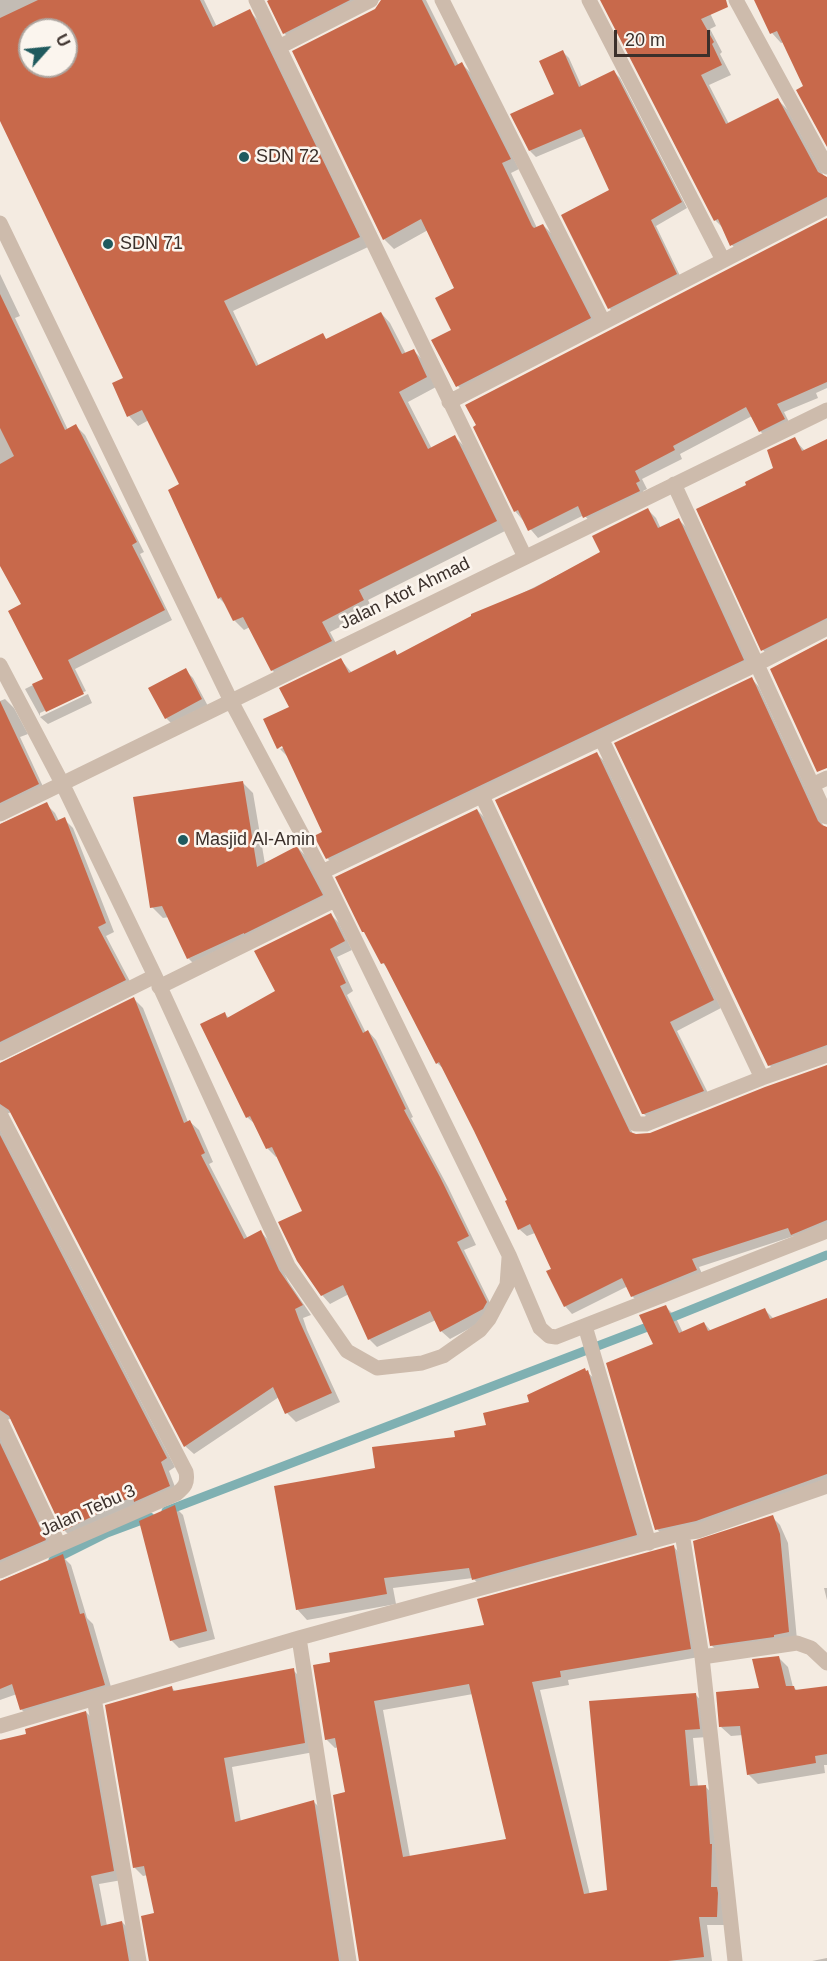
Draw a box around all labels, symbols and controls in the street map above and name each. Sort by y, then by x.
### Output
north arrow [18,18,78,78]
scale bar [617,18,713,56]
text: 20 m [625,30,665,50]
text: U [53,31,73,50]
place label: SDN 72 [256,146,319,168]
marker: SDN 72 [237,150,251,164]
place label: SDN 71 [120,233,183,255]
marker: SDN 71 [101,237,115,251]
street label: Jalan Atot Ahmad [336,553,474,635]
place label: Masjid Al-Amin [195,829,315,851]
marker: Masjid Al-Amin [176,833,190,847]
street label: Jalan Tebu 3 [37,1480,139,1542]

